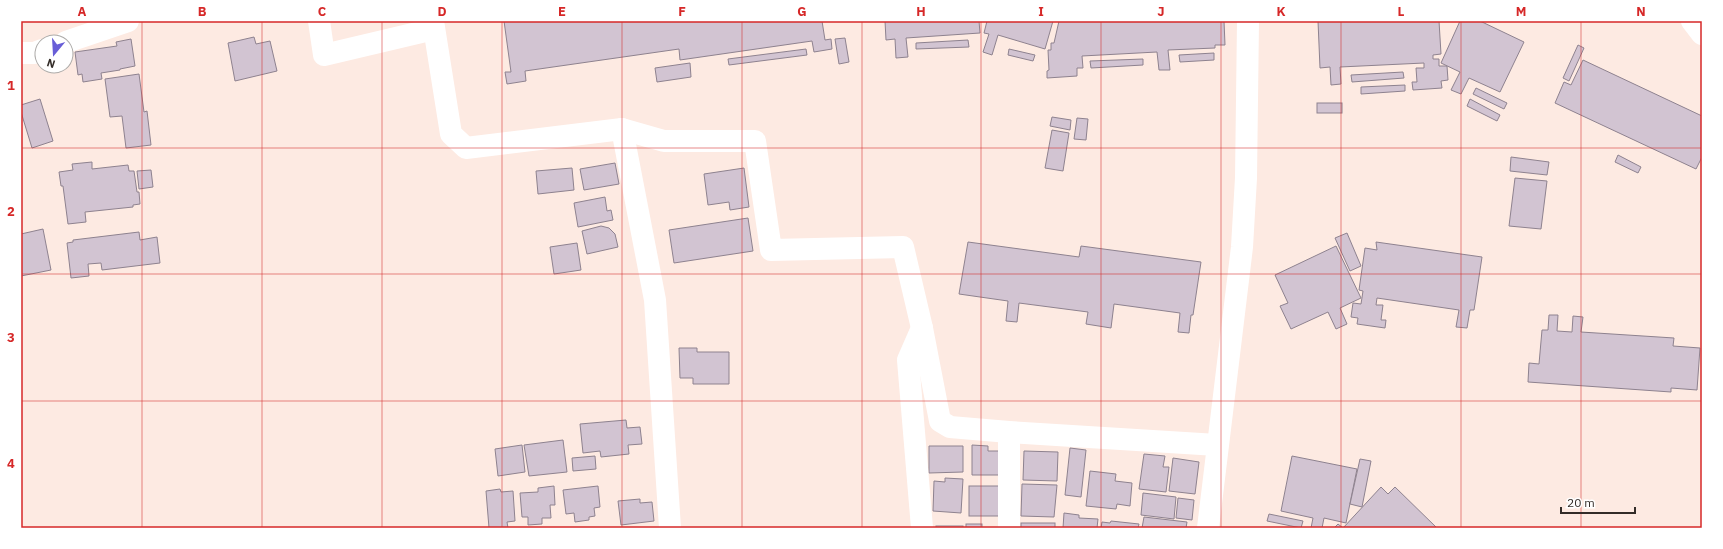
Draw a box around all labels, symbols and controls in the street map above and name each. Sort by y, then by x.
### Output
text: A [78,3,87,20]
text: B [198,3,207,20]
text: C [318,3,327,20]
text: D [437,3,447,20]
text: E [558,3,566,20]
text: F [678,3,686,20]
text: G [797,3,807,20]
text: H [916,3,926,20]
text: I [1038,3,1044,20]
text: J [1157,3,1165,20]
text: K [1276,3,1286,20]
text: L [1398,3,1405,20]
text: M [1516,3,1526,20]
text: N [1636,3,1646,20]
north arrow [34,34,74,74]
text: N [45,56,57,71]
text: 1 [7,77,15,94]
text: 2 [7,203,15,220]
text: 3 [7,329,15,346]
text: 4 [7,455,15,472]
scale bar [1561,489,1635,515]
text: 20 m [1567,495,1595,510]

